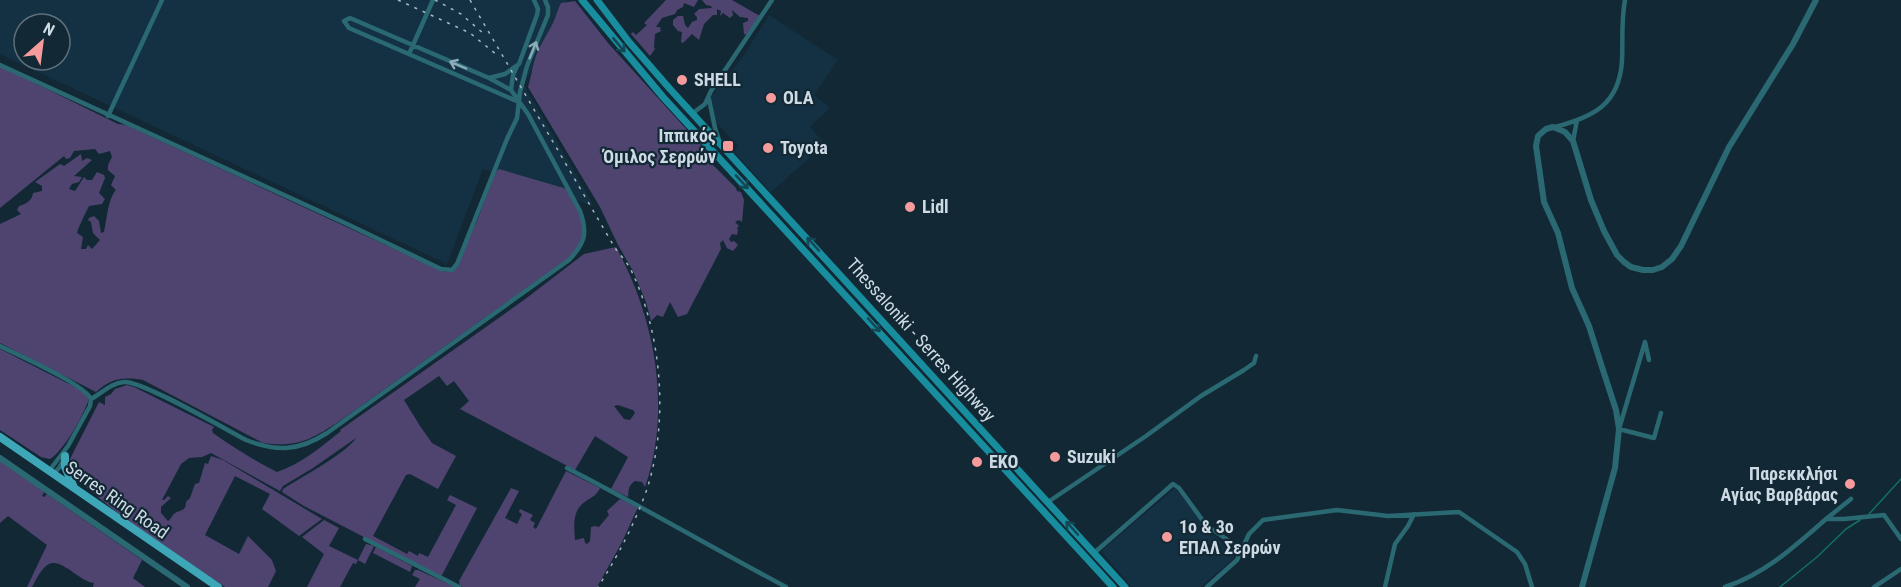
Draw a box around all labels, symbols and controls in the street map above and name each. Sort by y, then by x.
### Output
north arrow [12,12,72,72]
text: N [40,19,58,40]
one-way arrow [612,37,625,53]
one-way arrow [528,42,539,60]
one-way arrow [450,59,468,70]
place label: SHELL [694,69,741,90]
marker: SHELL [675,73,689,87]
place label: OLA [783,87,814,108]
marker: OLA [764,91,778,105]
place label: Ιππικός Όμιλος Σερρών [601,125,716,167]
place label: Toyota [780,137,828,158]
marker: Ιππικός Όμιλος Σερρών [721,139,735,153]
marker: Toyota [761,141,775,155]
one-way arrow [735,174,749,189]
place label: Lidl [922,196,949,217]
marker: Lidl [903,200,917,214]
one-way arrow [806,237,820,252]
street label: Thessaloniki - Serres Highway [842,254,1001,426]
one-way arrow [867,317,881,332]
place label: Suzuki [1067,446,1116,467]
marker: Suzuki [1048,450,1062,464]
place label: EKO [989,451,1019,472]
marker: EKO [970,455,984,469]
street label: Serres Ring Road [62,456,173,543]
place label: Παρεκκλήσι Αγίας Βαρβάρας [1721,463,1838,505]
marker: Παρεκκλήσι Αγίας Βαρβάρας [1843,477,1857,491]
place label: 1ο & 3ο ΕΠΑΛ Σερρών [1179,516,1280,558]
one-way arrow [1065,521,1079,536]
marker: 1ο & 3ο ΕΠΑΛ Σερρών [1160,530,1174,544]

